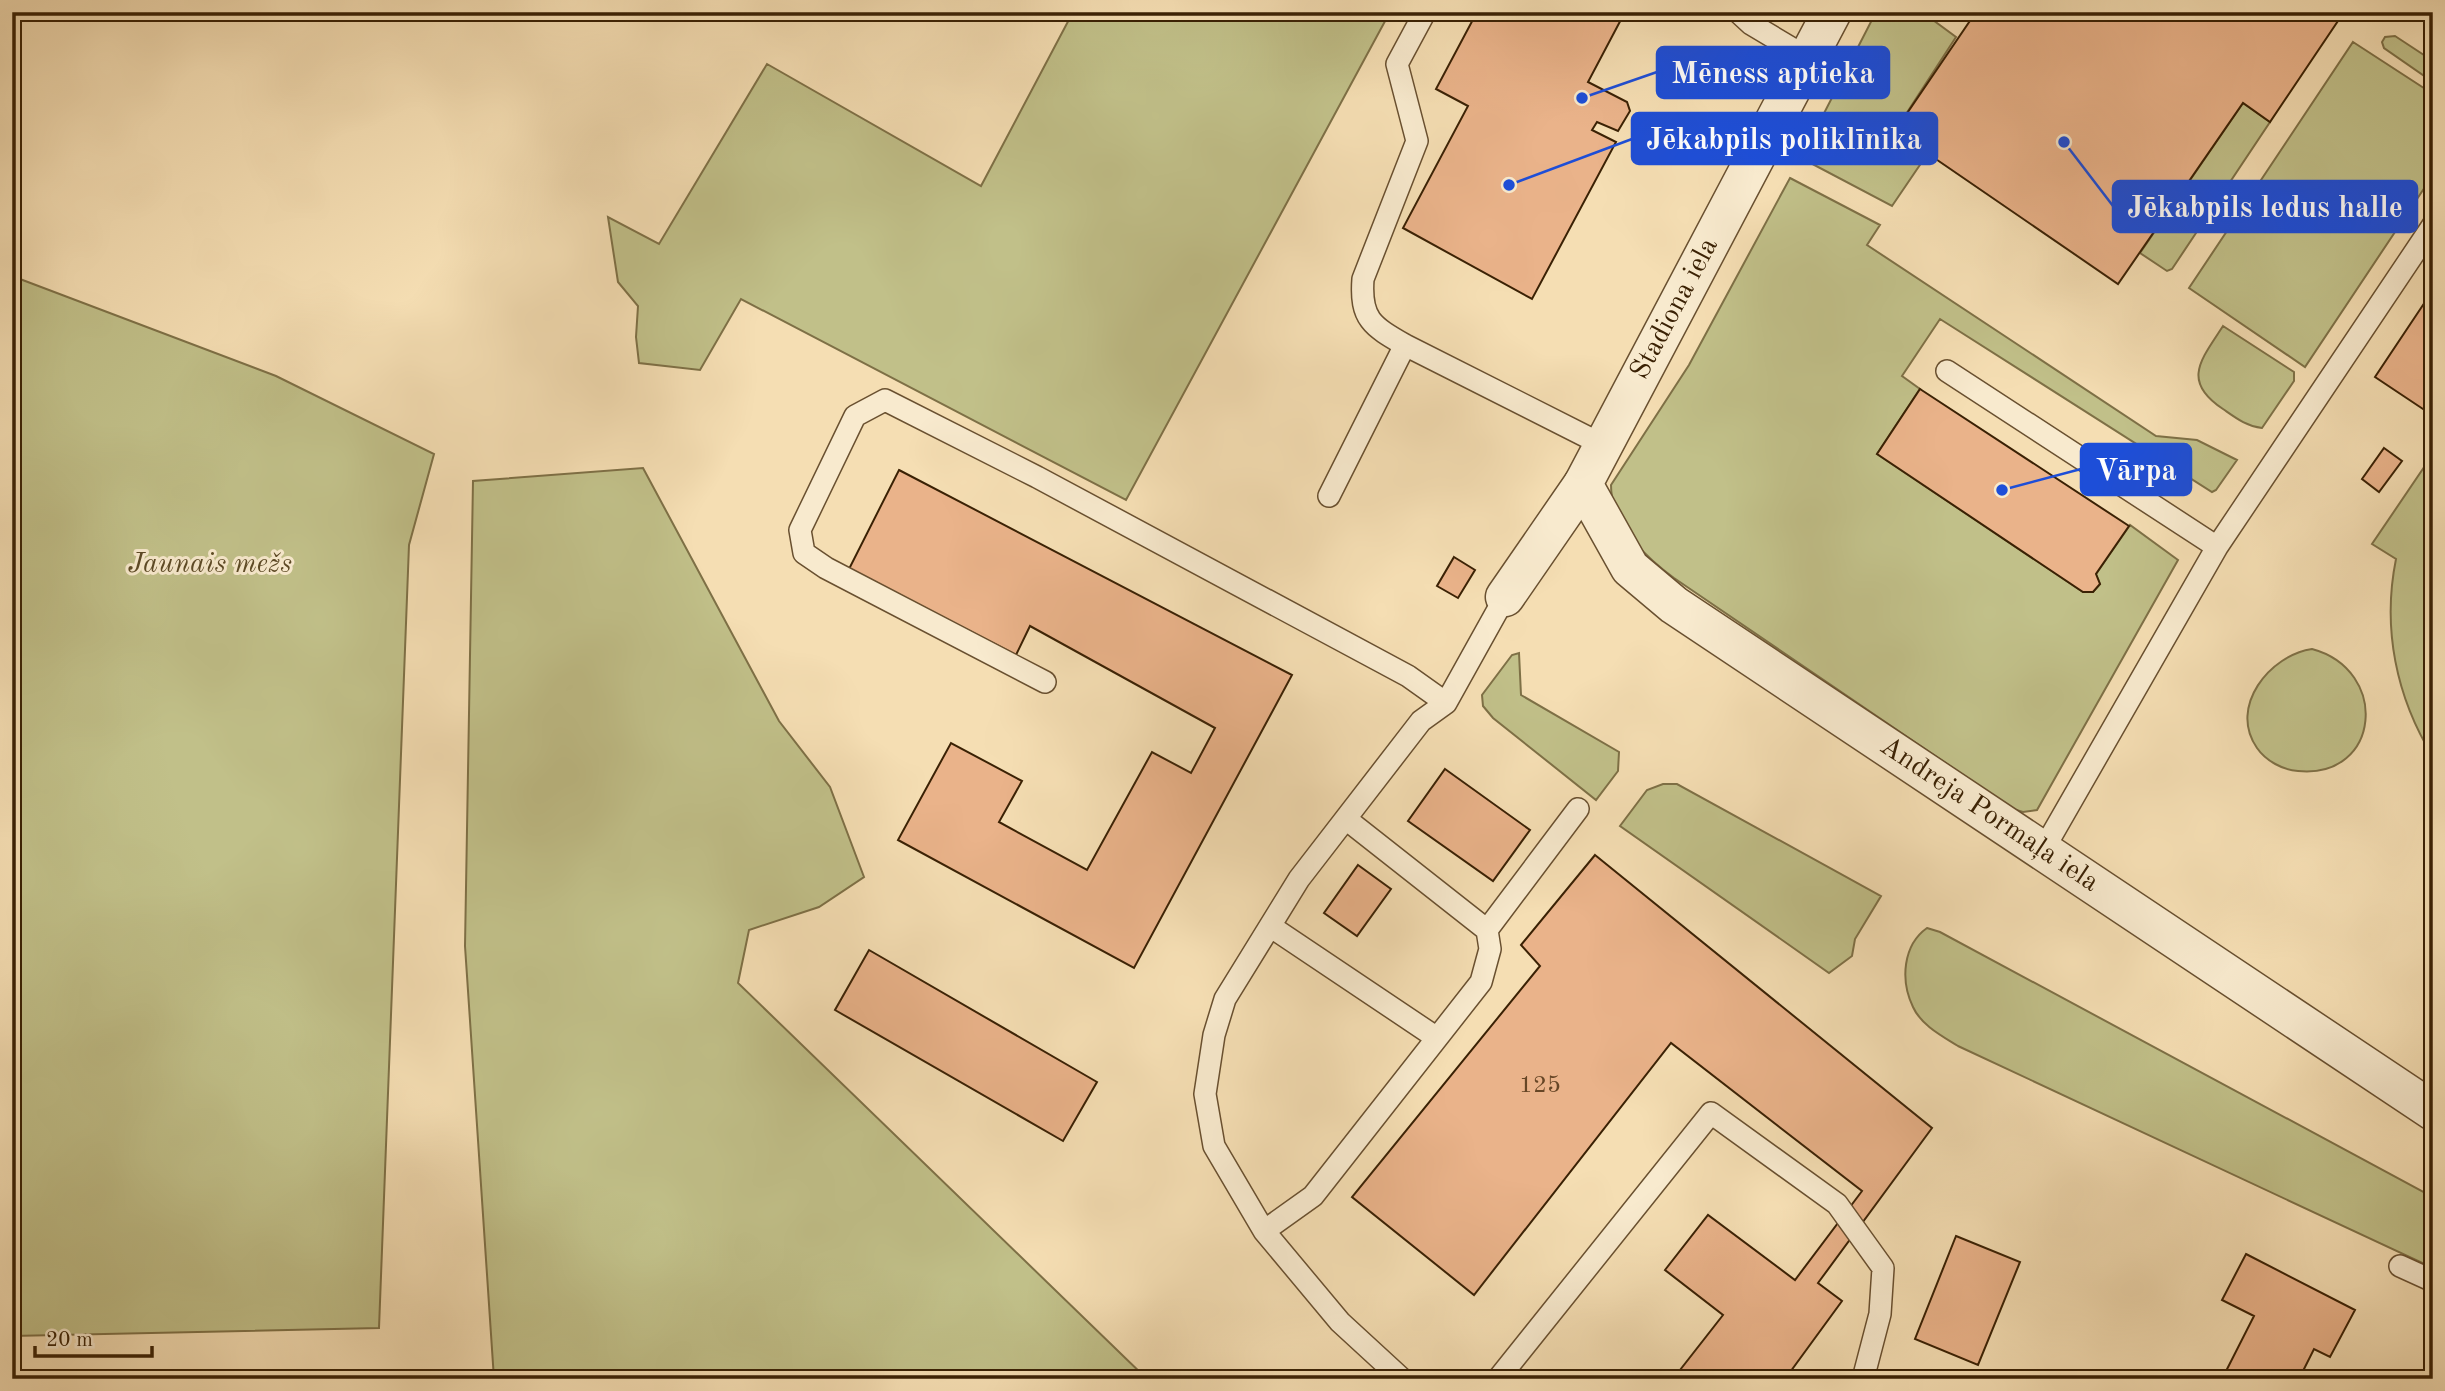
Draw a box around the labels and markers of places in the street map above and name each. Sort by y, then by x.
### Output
callout: Mēness aptieka [1657,47,1889,98]
callout: Jēkabpils poliklīnika [1632,113,1937,164]
callout: Jēkabpils ledus halle [2113,181,2417,232]
callout: Vārpa [2081,444,2191,495]

